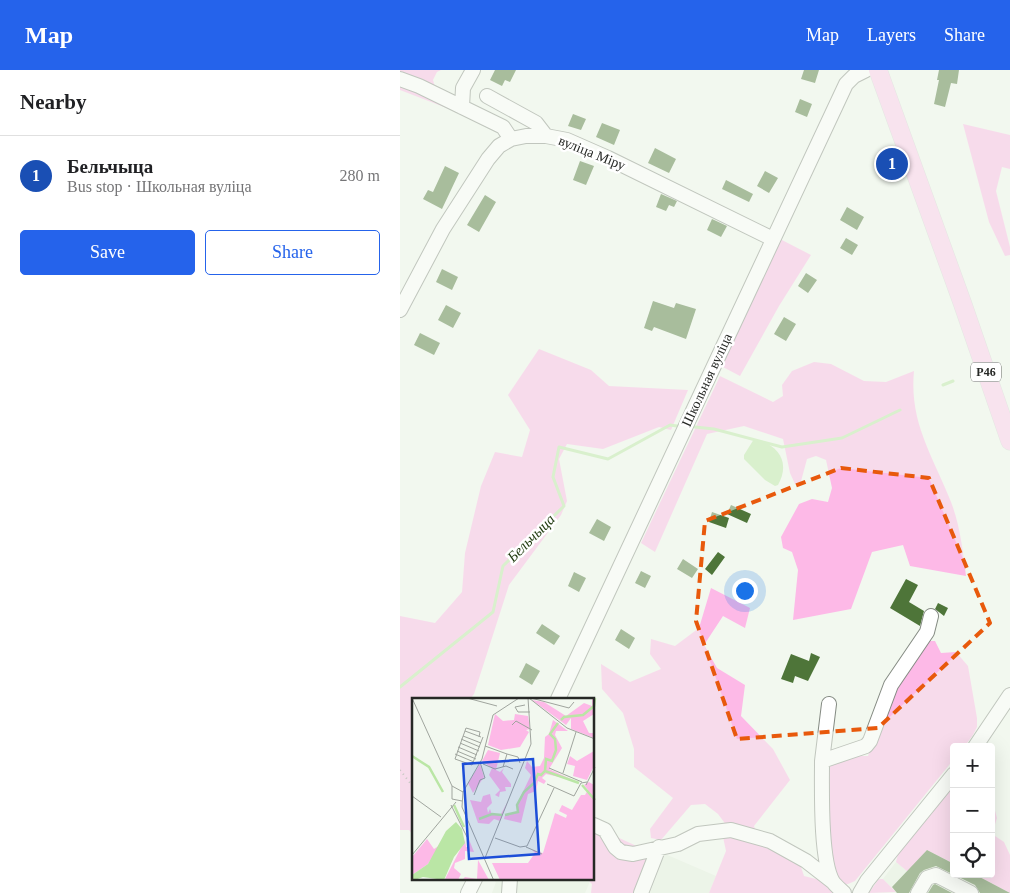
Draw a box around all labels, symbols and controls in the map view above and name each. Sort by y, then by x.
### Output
text: Map [25,22,73,48]
text: Map [806,25,839,45]
text: Layers [867,25,916,45]
text: Share [944,25,985,45]
text: Nearby [20,90,87,114]
street label: вуліца Міру [556,133,628,173]
pin: 1 [876,145,908,183]
text: Бельчыца [67,156,153,177]
text: 1 [32,167,40,184]
text: 280 m [340,167,380,184]
text: Bus stop · Школьная вуліца [67,178,252,195]
button: Save [20,230,195,275]
button: Share [205,230,380,275]
street label: Школьная вуліца [679,330,735,429]
road number: Р46 [971,362,1001,382]
water label: Бельчыца [503,511,558,566]
your location [732,578,758,604]
inset map [412,698,595,880]
map controls [950,743,995,878]
button: + [950,743,995,788]
button: − [950,788,995,833]
button: locate [950,833,995,878]

